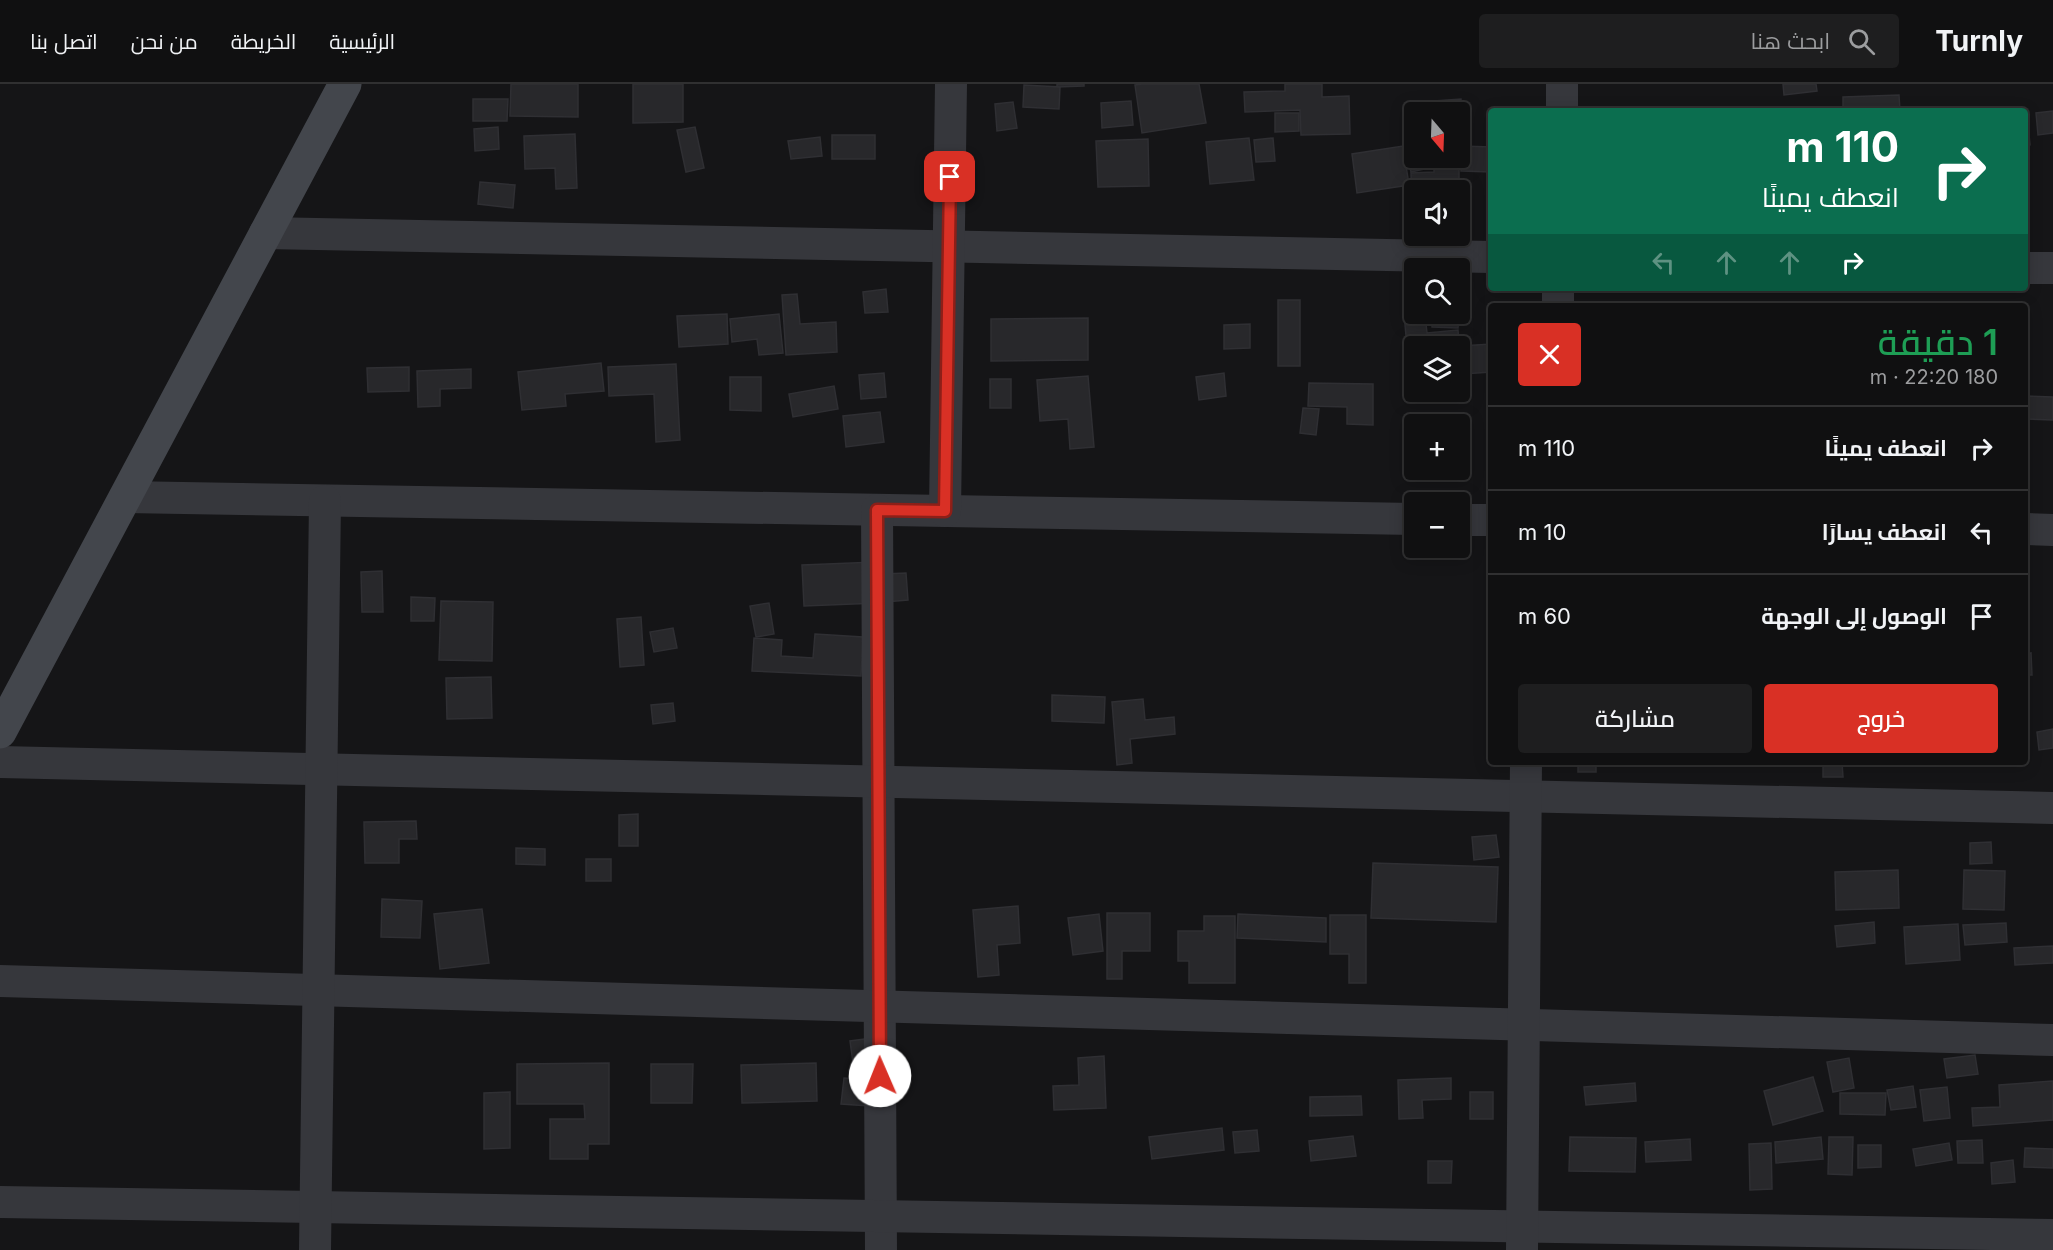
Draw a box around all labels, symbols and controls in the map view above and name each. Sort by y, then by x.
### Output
search box [1479,14,1899,68]
text: Turnly [1935,24,2023,58]
icon: search [1845,25,1878,58]
text: ابحث هنا [1750,28,1830,54]
text: اتصل بنا [30,29,98,54]
text: من نحن [131,29,198,54]
text: الخريطة [231,29,296,54]
text: الرئيسية [329,29,395,54]
north arrow [1404,102,1470,168]
map controls [1404,102,1470,558]
text: 110 m [1786,121,1899,172]
icon: right [1920,132,1998,210]
pin [924,151,975,202]
icon: arrive [933,160,966,193]
button: sound [1404,180,1470,246]
text: انعطف يمينًا [1762,181,1899,214]
icon: left [1647,246,1680,279]
icon: ahead [1710,246,1743,279]
icon: ahead [1773,246,1806,279]
icon: right [1836,246,1869,279]
button: search [1404,258,1470,324]
text: 1 دقيقة [1878,320,1998,364]
button: close [1518,323,1581,386]
button: layers [1404,336,1470,402]
text: 180 m · 22:20 [1870,365,1998,389]
button: + [1404,414,1470,480]
icon: right [1965,432,1998,465]
text: 110 m [1518,435,1575,461]
text: انعطف يمينًا [1825,435,1947,461]
button: − [1404,492,1470,558]
icon: left [1965,516,1998,549]
text: 10 m [1518,519,1566,545]
text: انعطف يسارًا [1822,519,1947,545]
icon: arrive [1965,600,1998,633]
text: 60 m [1518,603,1571,629]
text: الوصول إلى الوجهة [1761,603,1947,629]
button: مشاركة [1518,684,1752,753]
button: خروج [1764,684,1998,753]
position arrow [848,1044,912,1108]

